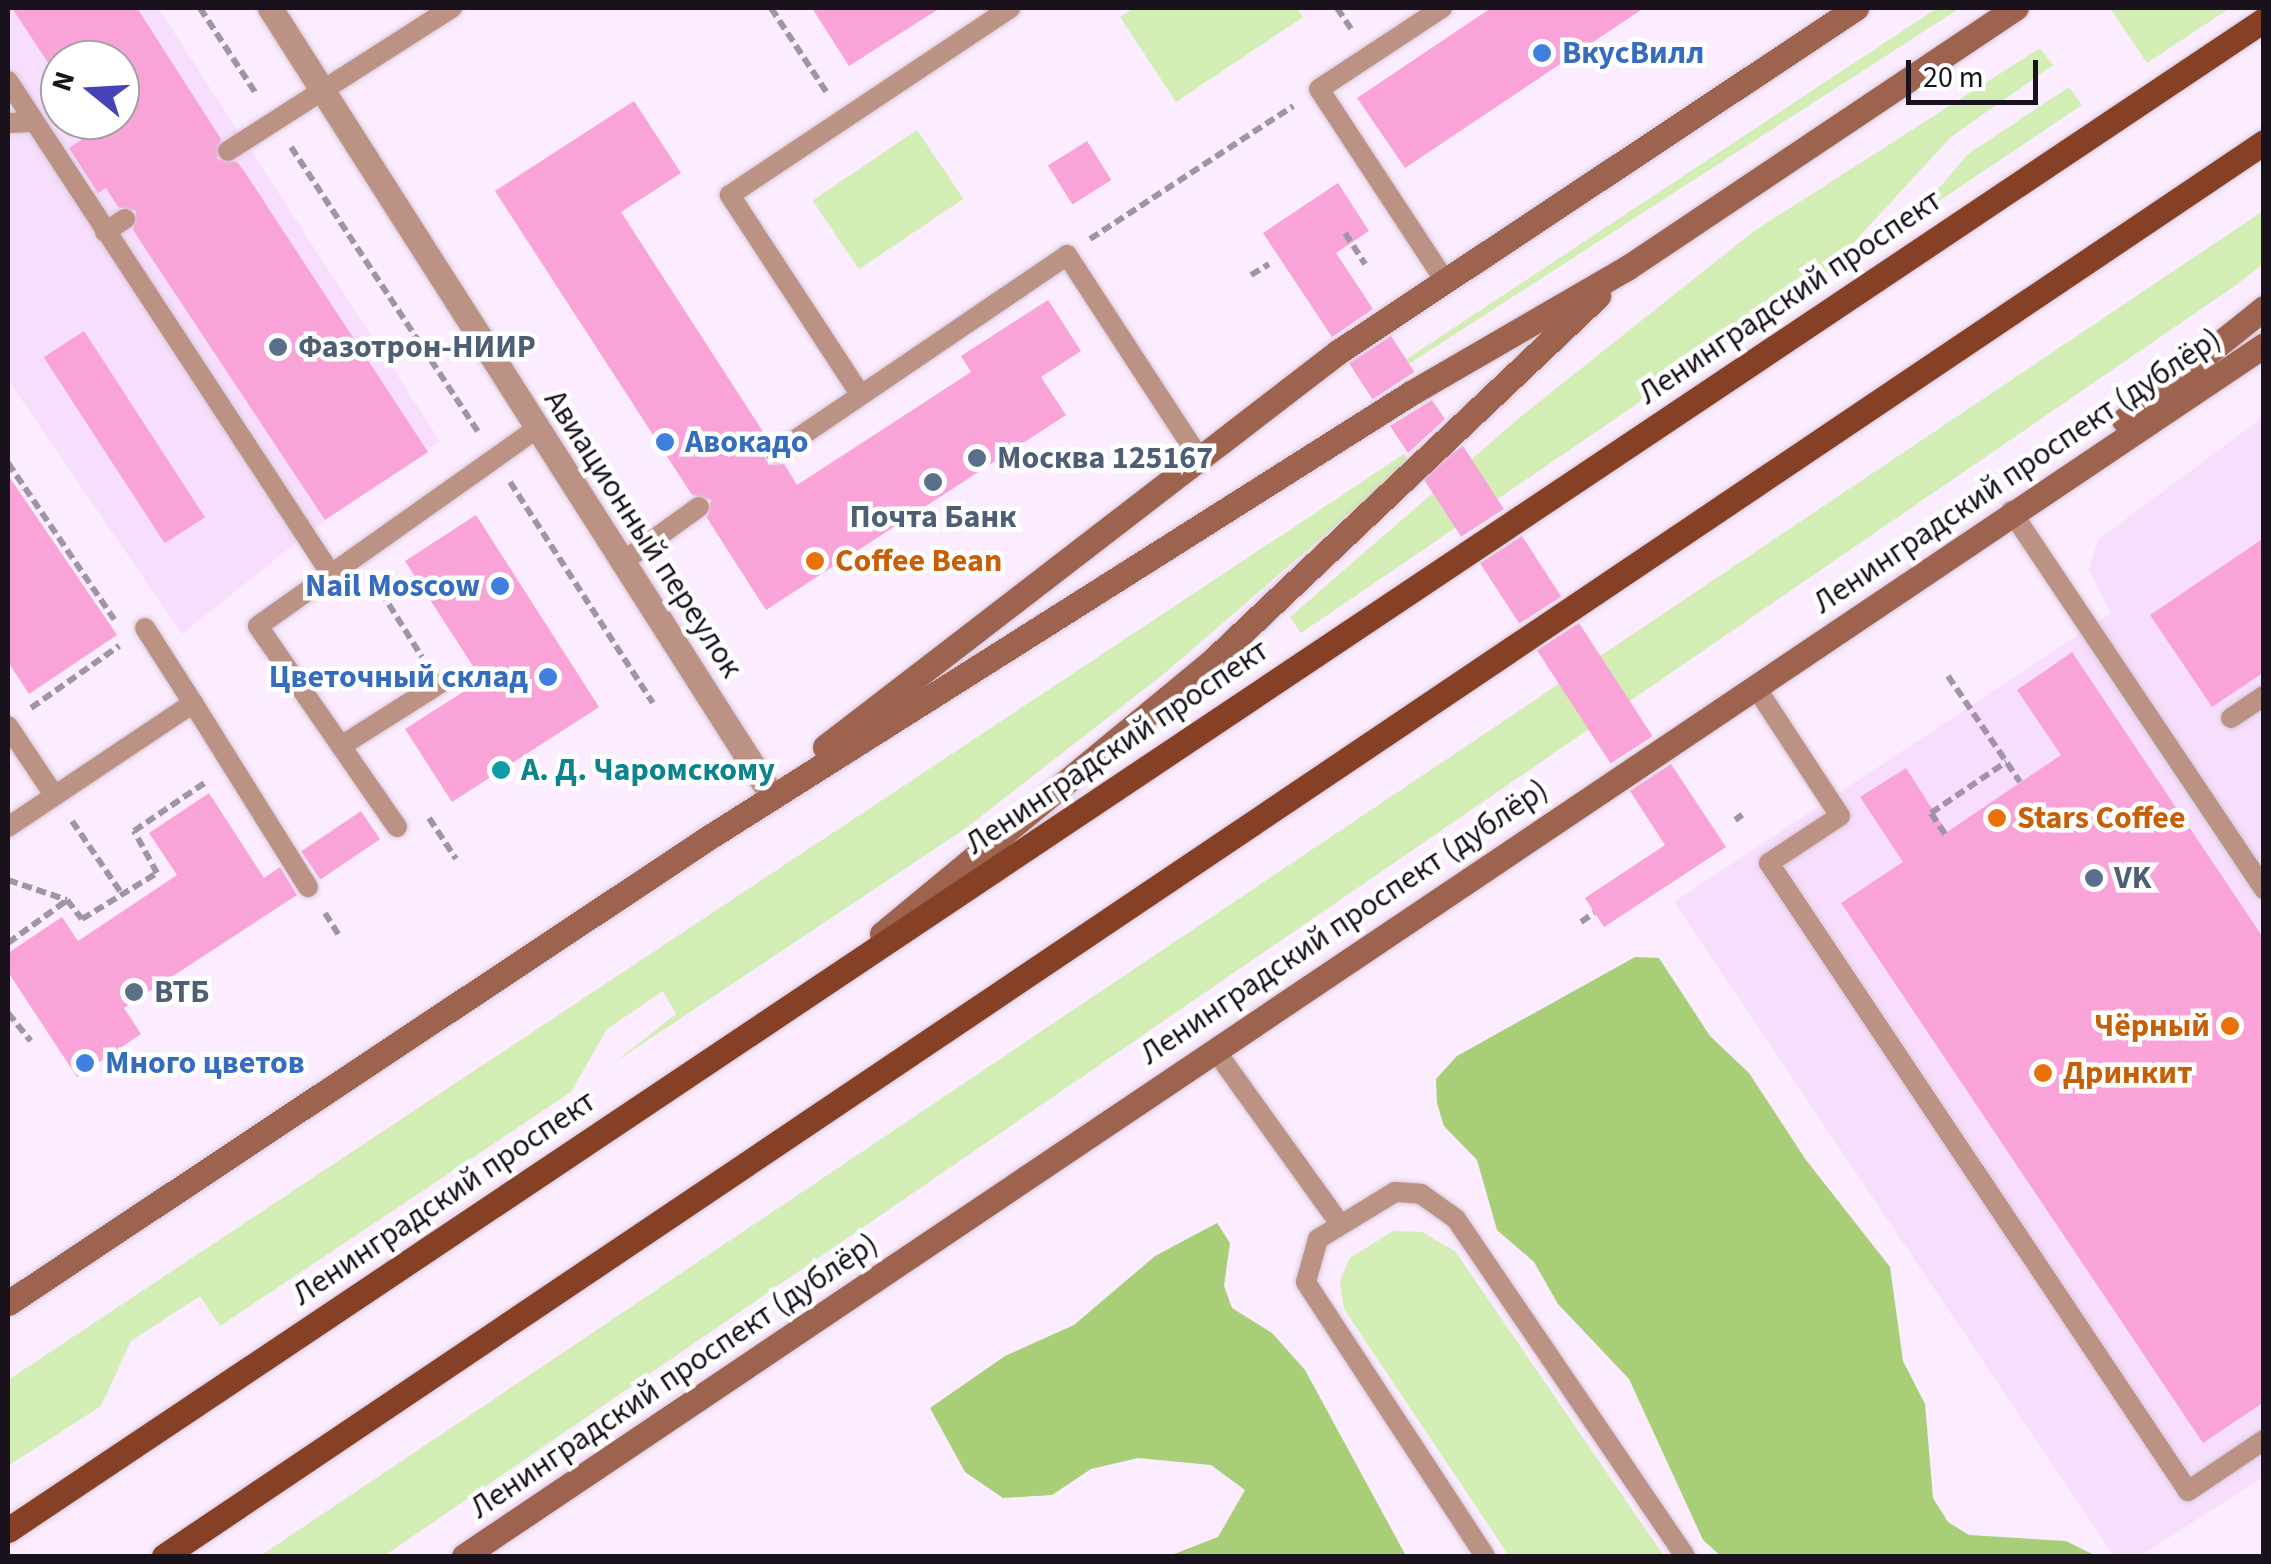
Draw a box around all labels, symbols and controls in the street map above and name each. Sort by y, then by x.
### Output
place label: ВкусВилл [1562,34,1704,72]
north arrow [40,40,140,140]
scale bar [1911,40,2044,102]
marker: ВкусВилл [1531,42,1553,64]
text: 20 m [1923,56,1984,99]
text: N [41,66,85,96]
street label: Ленинградский проспект [1631,181,1949,413]
street label: Ленинградский проспект (дублёр) [1806,320,2228,622]
place label: Фазотрон-НИИР [298,328,536,366]
marker: Фазотрон-НИИР [267,336,289,358]
street label: Авиационный переулок [536,383,750,685]
place label: Авокадо [685,423,809,461]
marker: Авокадо [654,431,676,453]
place label: Москва 125167 [997,439,1213,477]
marker: Москва 125167 [966,447,988,469]
marker: Почта Банк [922,471,944,493]
place label: Почта Банк [849,498,1017,536]
place label: Coffee Bean [835,542,1002,580]
marker: Coffee Bean [804,550,826,572]
place label: Nail Moscow [305,567,480,605]
marker: Nail Moscow [489,575,511,597]
street label: Ленинградский проспект [958,631,1276,863]
place label: Цветочный склад [269,658,528,696]
marker: Цветочный склад [537,666,559,688]
place label: А. Д. Чаромскому [521,751,775,789]
marker: А. Д. Чаромскому [490,759,512,781]
street label: Ленинградский проспект (дублёр) [1133,771,1555,1073]
place label: Stars Coffee [2017,799,2185,837]
marker: Stars Coffee [1986,807,2008,829]
place label: VK [2114,859,2151,897]
marker: VK [2083,867,2105,889]
place label: ВТБ [154,973,209,1011]
marker: ВТБ [123,981,145,1003]
place label: Чёрный [2094,1007,2210,1045]
marker: Чёрный [2219,1015,2241,1037]
place label: Много цветов [105,1044,305,1082]
marker: Много цветов [74,1052,96,1074]
place label: Дринкит [2063,1054,2193,1092]
marker: Дринкит [2032,1062,2054,1084]
street label: Ленинградский проспект [285,1082,603,1314]
street label: Ленинградский проспект (дублёр) [463,1225,885,1527]

